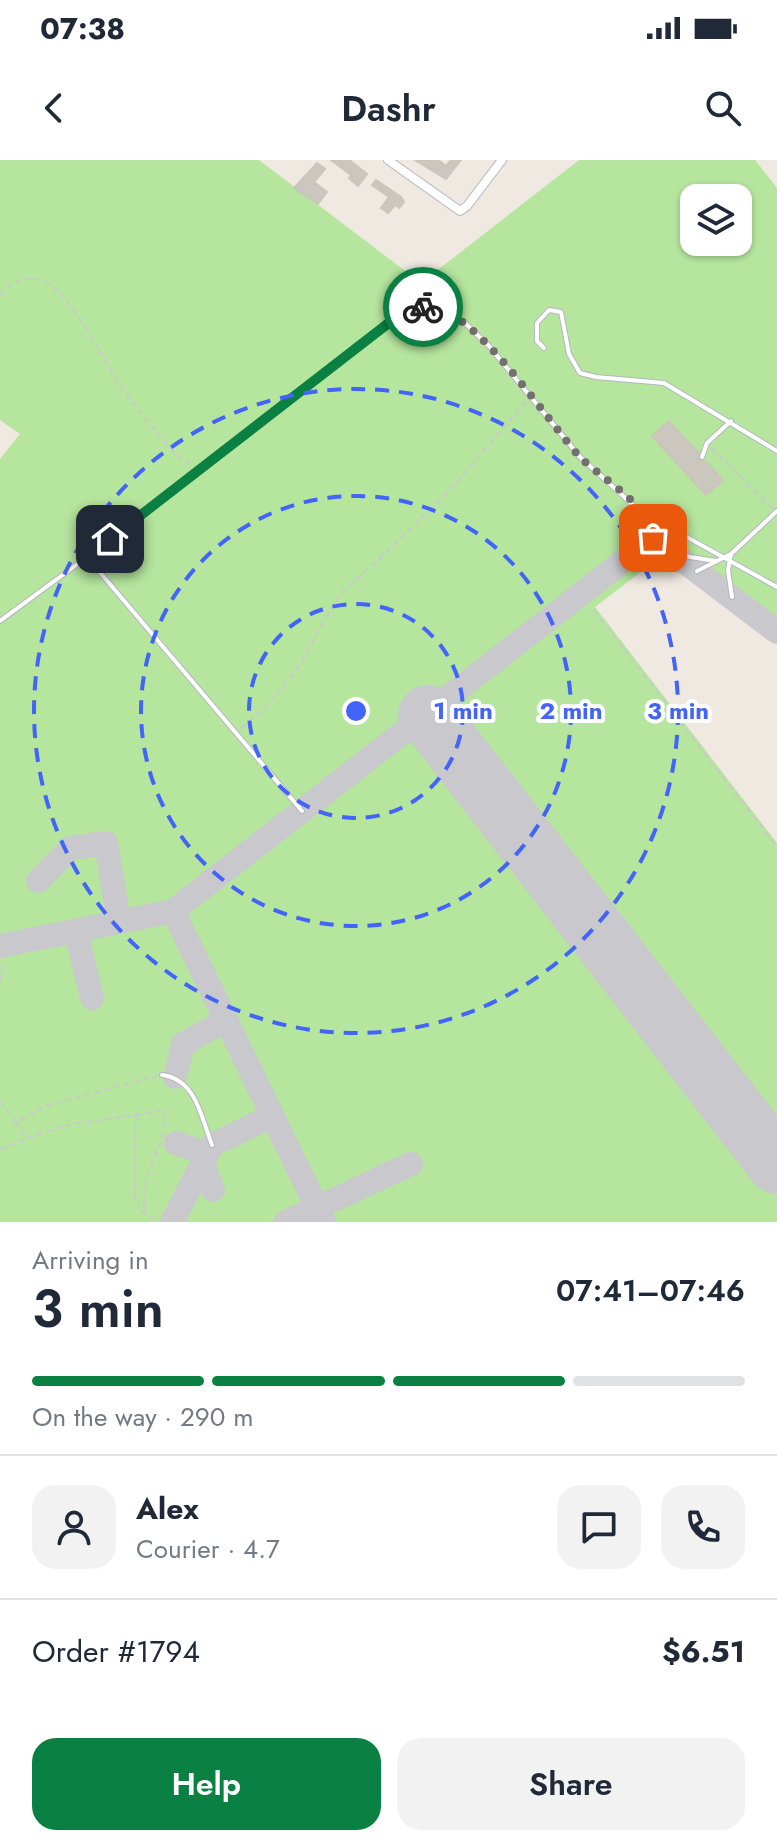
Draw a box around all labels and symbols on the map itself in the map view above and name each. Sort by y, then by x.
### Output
courier [383,267,463,347]
pin [619,504,687,572]
pin [76,505,144,573]
text: 1 min [433,693,493,728]
text: 2 min [539,693,603,728]
text: 3 min [647,693,709,728]
centre of rings [342,697,370,725]

